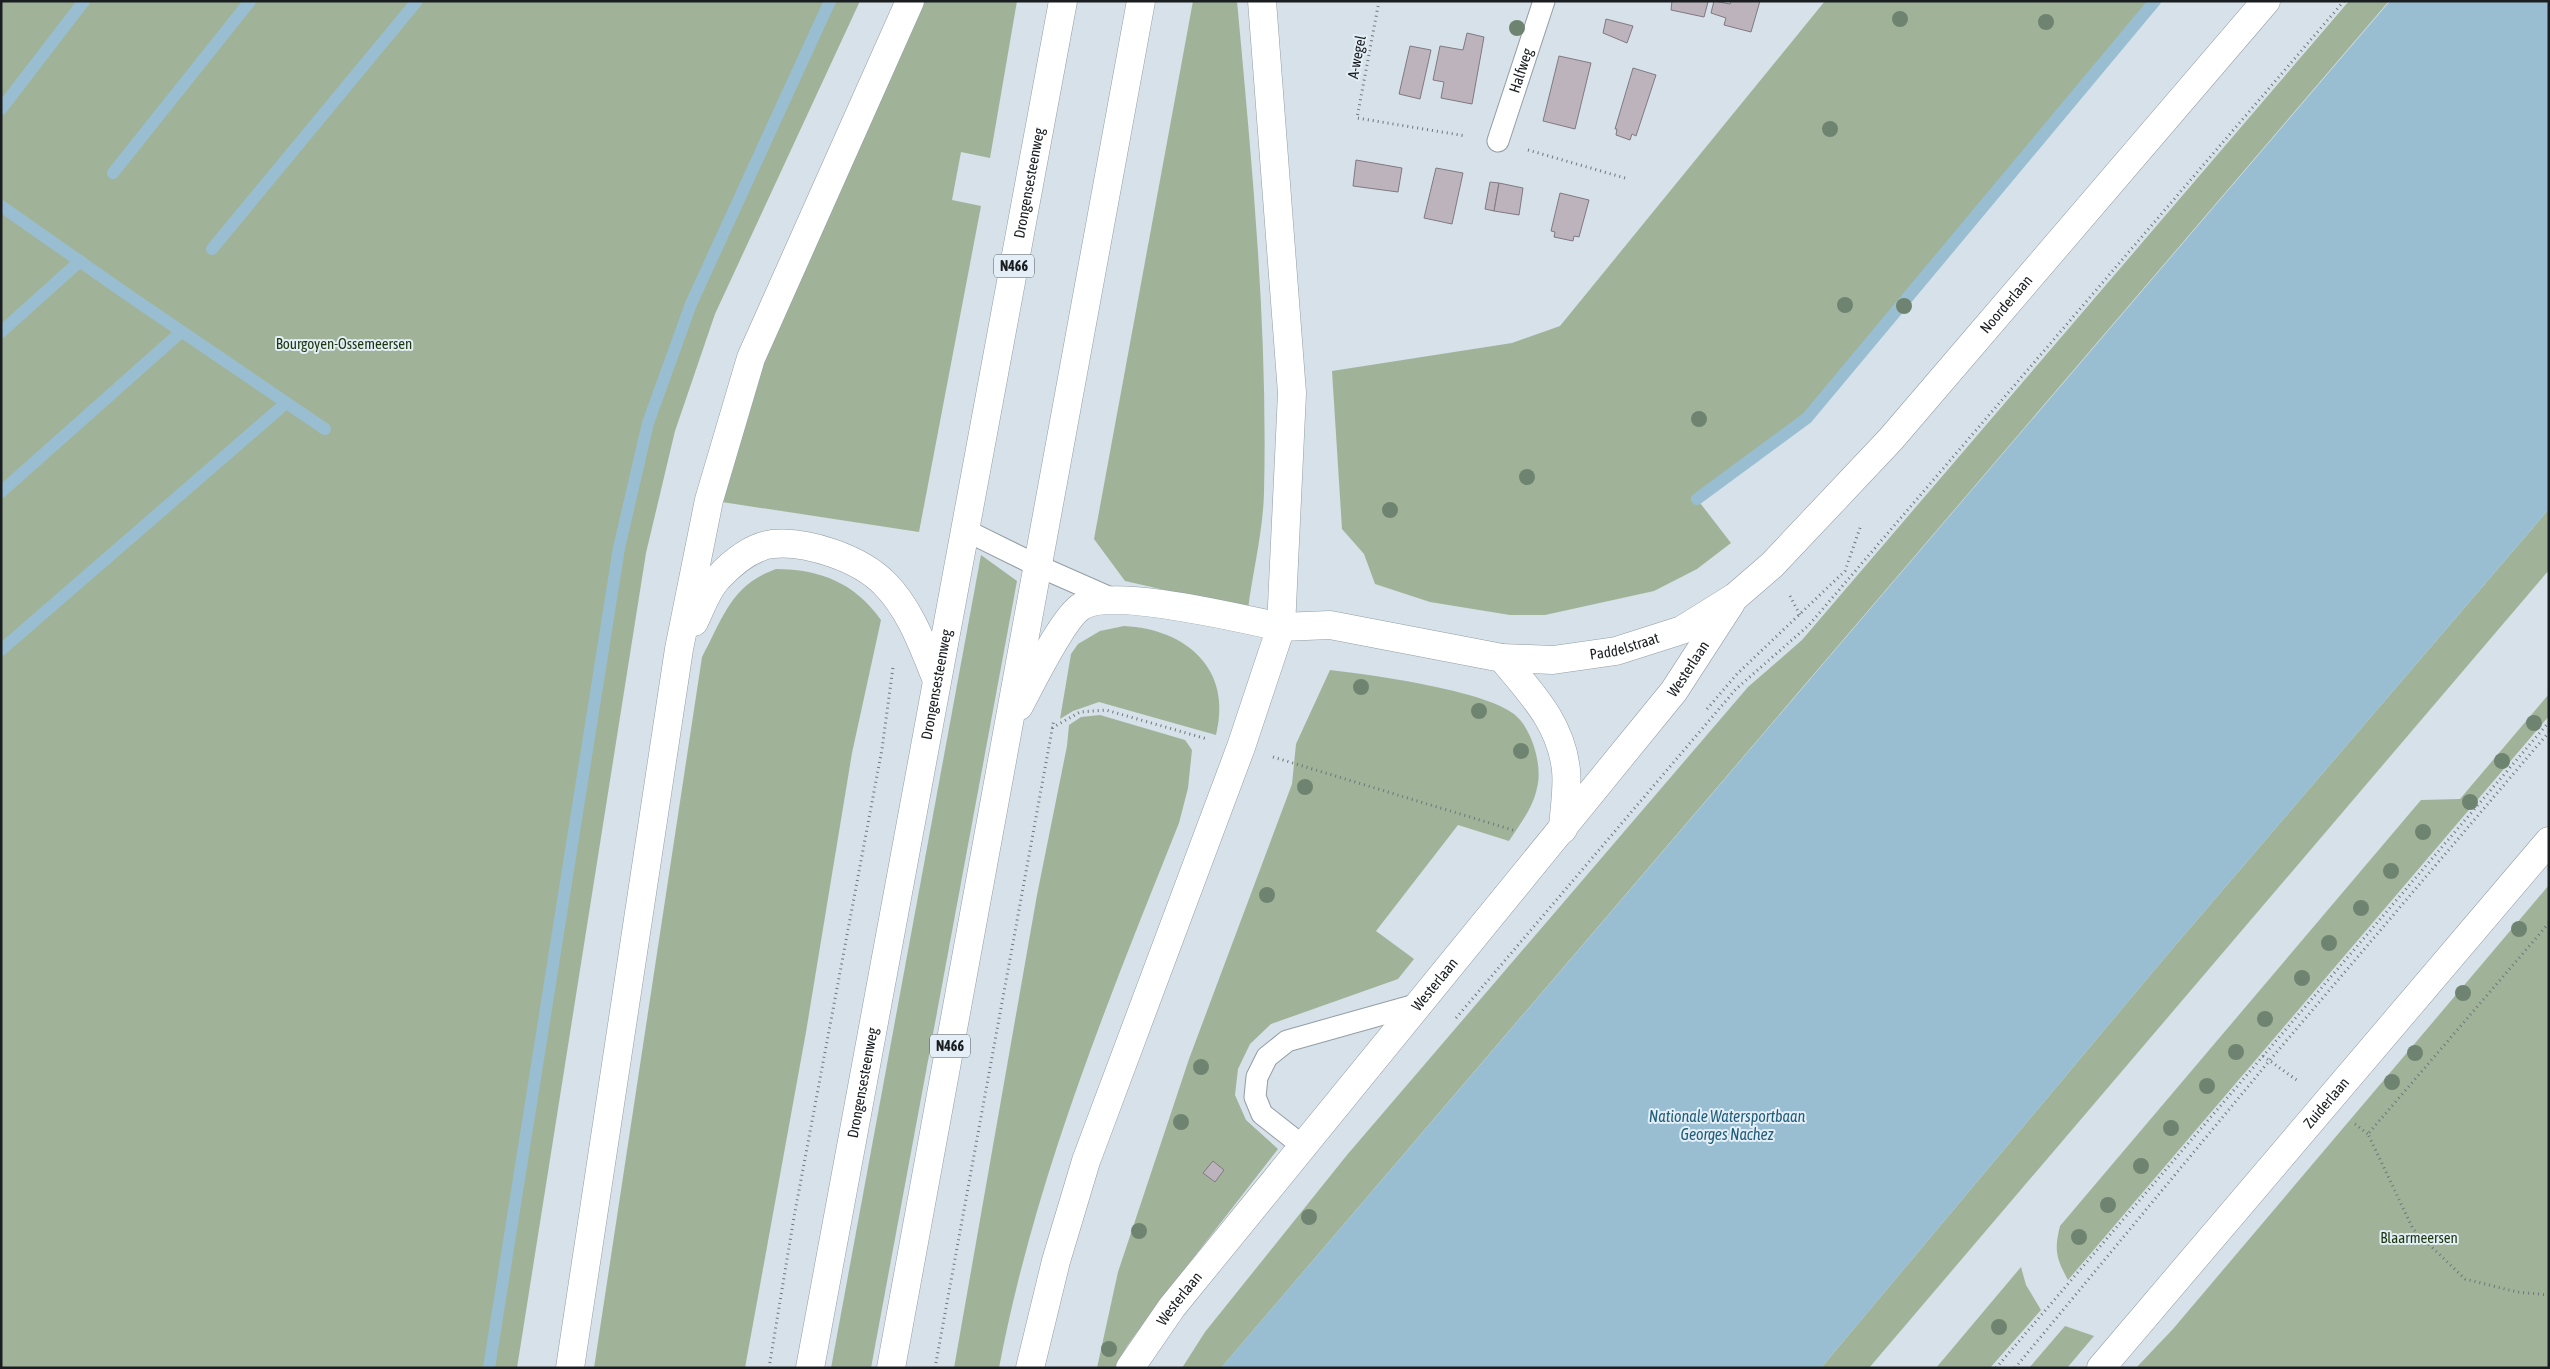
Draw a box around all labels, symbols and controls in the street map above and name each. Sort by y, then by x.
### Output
street label: A-wegel [1344,34,1369,80]
street label: Halfweg [1505,46,1536,95]
street label: Drongensesteenweg [1010,126,1047,240]
road number: N466 [994,255,1034,278]
street label: Noorderlaan [1976,272,2035,337]
park label: Bourgoyen-Ossemeersen [276,335,412,352]
street label: Drongensesteenweg [917,627,955,741]
street label: Paddelstraat [1589,629,1661,663]
street label: Westerlaan [1664,638,1712,700]
street label: Westerlaan [1408,954,1461,1014]
street label: Drongensesteenweg [844,1026,881,1139]
road number: N466 [930,1034,970,1058]
street label: Zuiderlaan [2300,1074,2352,1131]
water label: Nationale Watersportbaan Georges Nachez [1649,1107,1805,1144]
park label: Blaarmeersen [2380,1229,2458,1246]
street label: Westerlaan [1153,1268,1205,1329]

